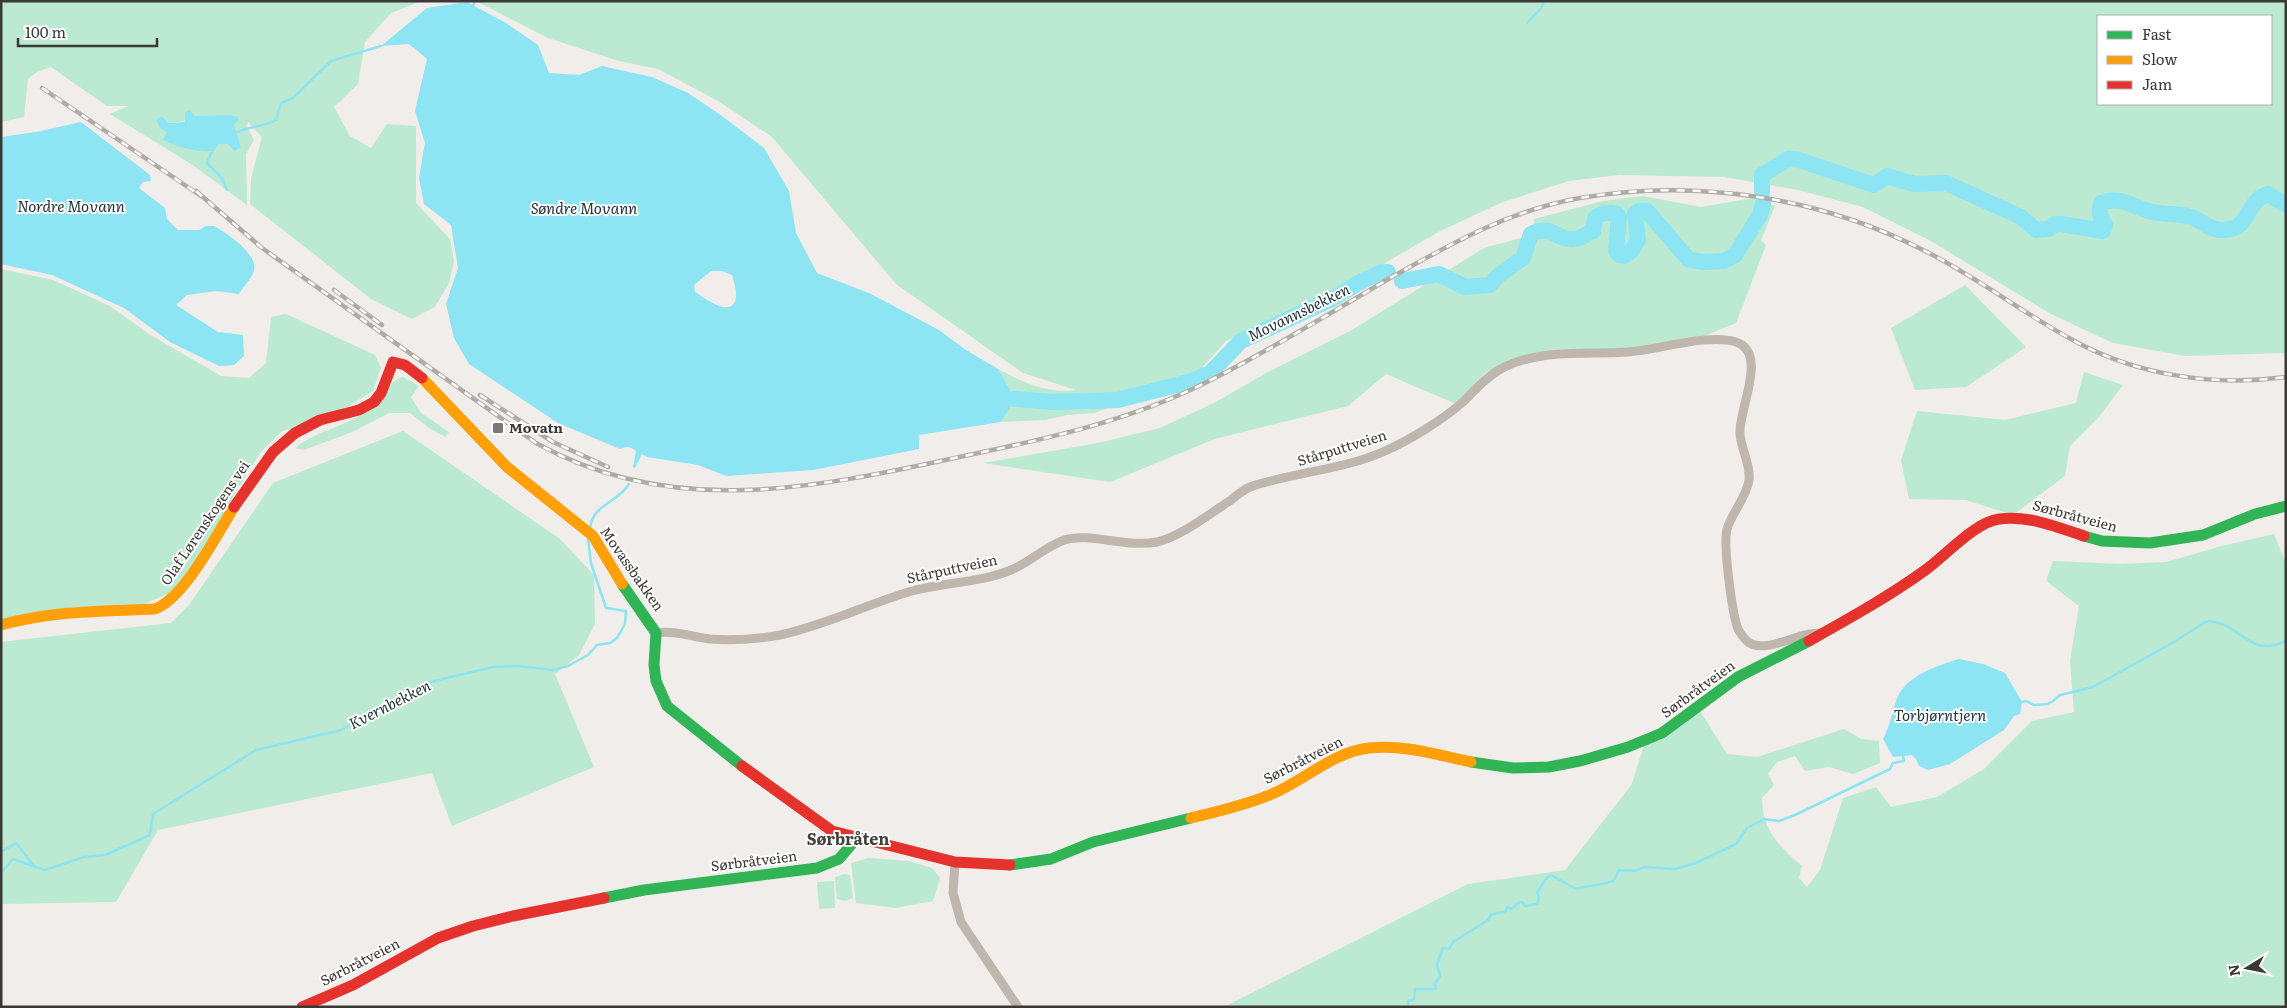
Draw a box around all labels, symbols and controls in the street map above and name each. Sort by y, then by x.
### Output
scale bar [18,15,156,47]
legend [2097,15,2272,105]
text: 100 m [25,20,66,43]
text: Fast [2142,22,2171,45]
text: Slow [2142,47,2177,70]
text: Jam [2142,72,2173,95]
water label: Nordre Movann [17,194,125,217]
water label: Søndre Movann [531,196,637,219]
water label: Movannsbekken [1243,277,1353,346]
place label: Movatn [509,417,563,437]
marker: Movatn [491,421,505,435]
street label: Stårputtveien [1295,424,1389,470]
street label: Olaf Lørenskogens vei [155,456,254,589]
street label: Sørbråtveien [2031,494,2120,536]
street label: Movassbakken [596,522,669,615]
street label: Stårputtveien [905,549,999,587]
street label: Sørbråtveien [1656,655,1738,722]
water label: Kvernbekken [344,673,434,734]
water label: Torbjørntjern [1894,703,1986,726]
street label: Sørbråtveien [1259,731,1346,788]
district label: Sørbråten [807,826,889,850]
street label: Sørbråtveien [710,845,798,875]
street label: Sørbråtveien [316,933,403,990]
north arrow [2222,943,2272,993]
text: N [2222,963,2244,978]

